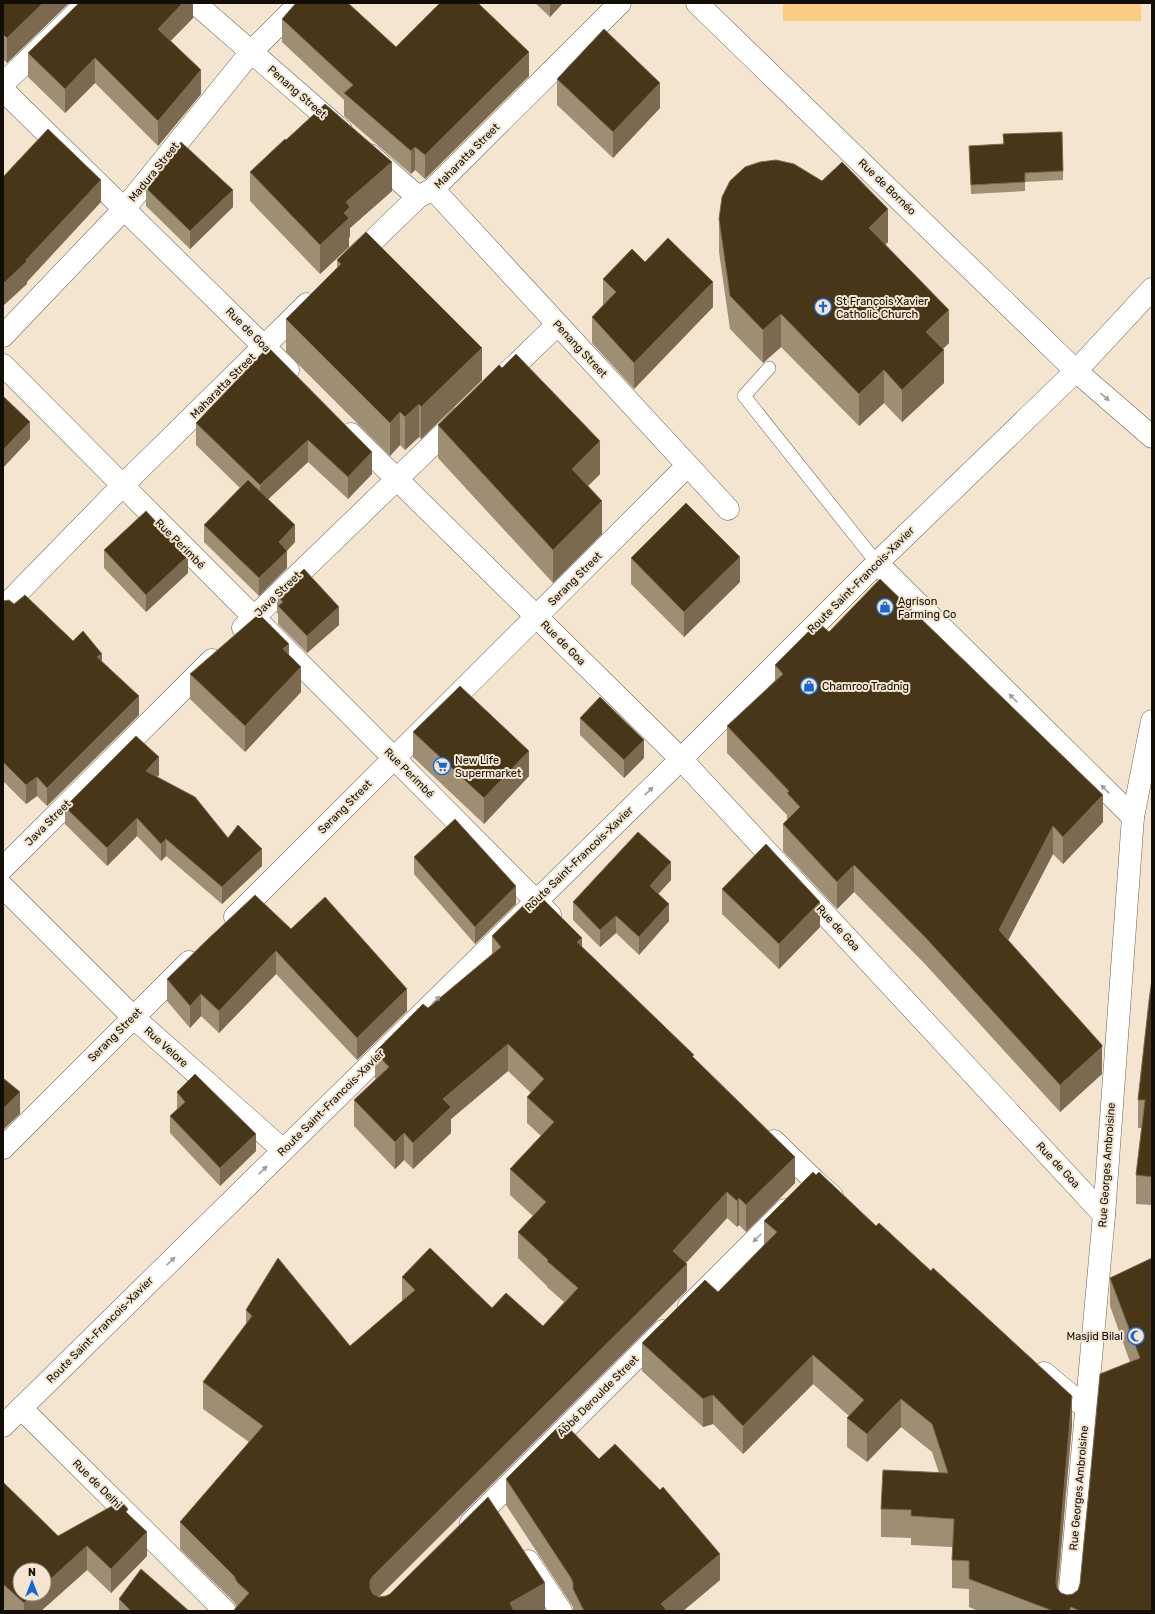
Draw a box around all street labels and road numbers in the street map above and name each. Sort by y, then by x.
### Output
street label: Penang Street [265,63,330,122]
street label: Maharatta Street [432,120,503,191]
street label: Madura Street [126,139,182,204]
street label: Rue de Bornéo [855,156,919,218]
street label: Rue de Goa [223,305,273,355]
street label: Penang Street [550,318,610,381]
street label: Maharatta Street [188,350,259,421]
street label: Rue Perimbé [152,516,208,572]
street label: Route Saint-Francois-Xavier [805,523,918,636]
street label: Serang Street [545,549,605,609]
street label: Java Street [252,568,304,619]
street label: Rue de Goa [538,618,588,668]
street label: Rue Perimbé [381,745,437,801]
street label: Serang Street [315,777,375,837]
street label: Java Street [22,797,74,849]
street label: Route Saint-Francois-Xavier [522,803,636,914]
street label: Rue de Goa [813,902,863,954]
street label: Serang Street [85,1005,145,1065]
street label: Rue Velore [141,1024,191,1070]
street label: Route Saint-Francois-Xavier [275,1046,388,1159]
street label: Rue Georges Ambroisine [1096,1102,1118,1228]
street label: Rue de Goa [1033,1139,1083,1191]
street label: Route Saint-Francois-Xavier [44,1273,157,1386]
street label: Abbé Deroulde Street [555,1352,642,1439]
street label: Rue Georges Ambroisine [1067,1425,1091,1551]
street label: Rue de Delhi [70,1457,124,1511]

